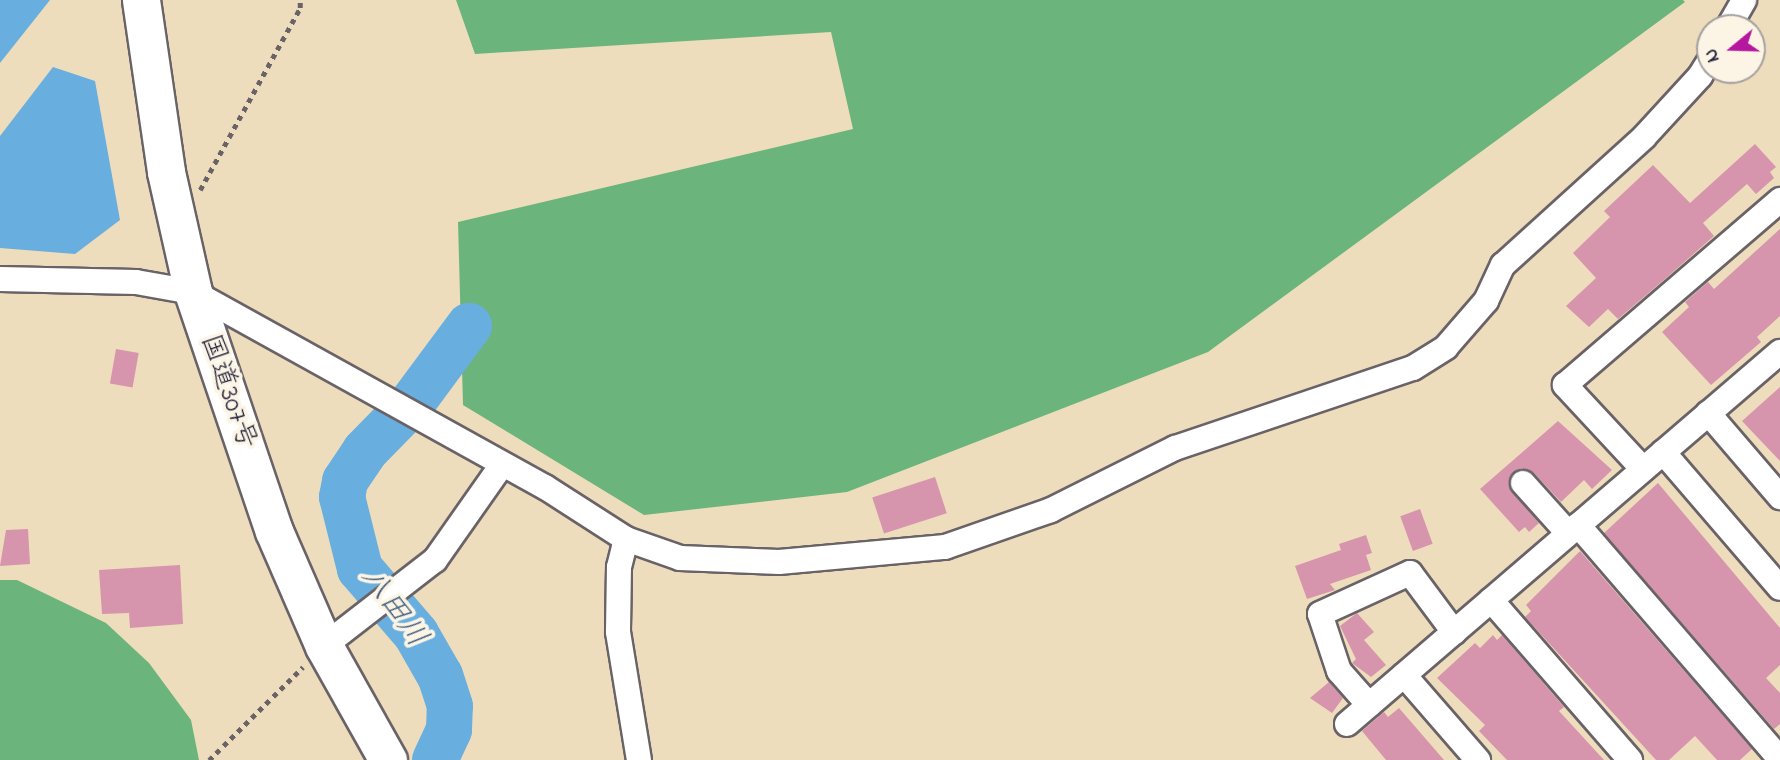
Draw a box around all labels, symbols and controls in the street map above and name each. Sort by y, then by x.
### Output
north arrow [1696,14,1766,84]
text: N [1698,45,1727,66]
street label: 国道307号 [192,330,262,454]
water label: 八田川 [352,561,434,655]

